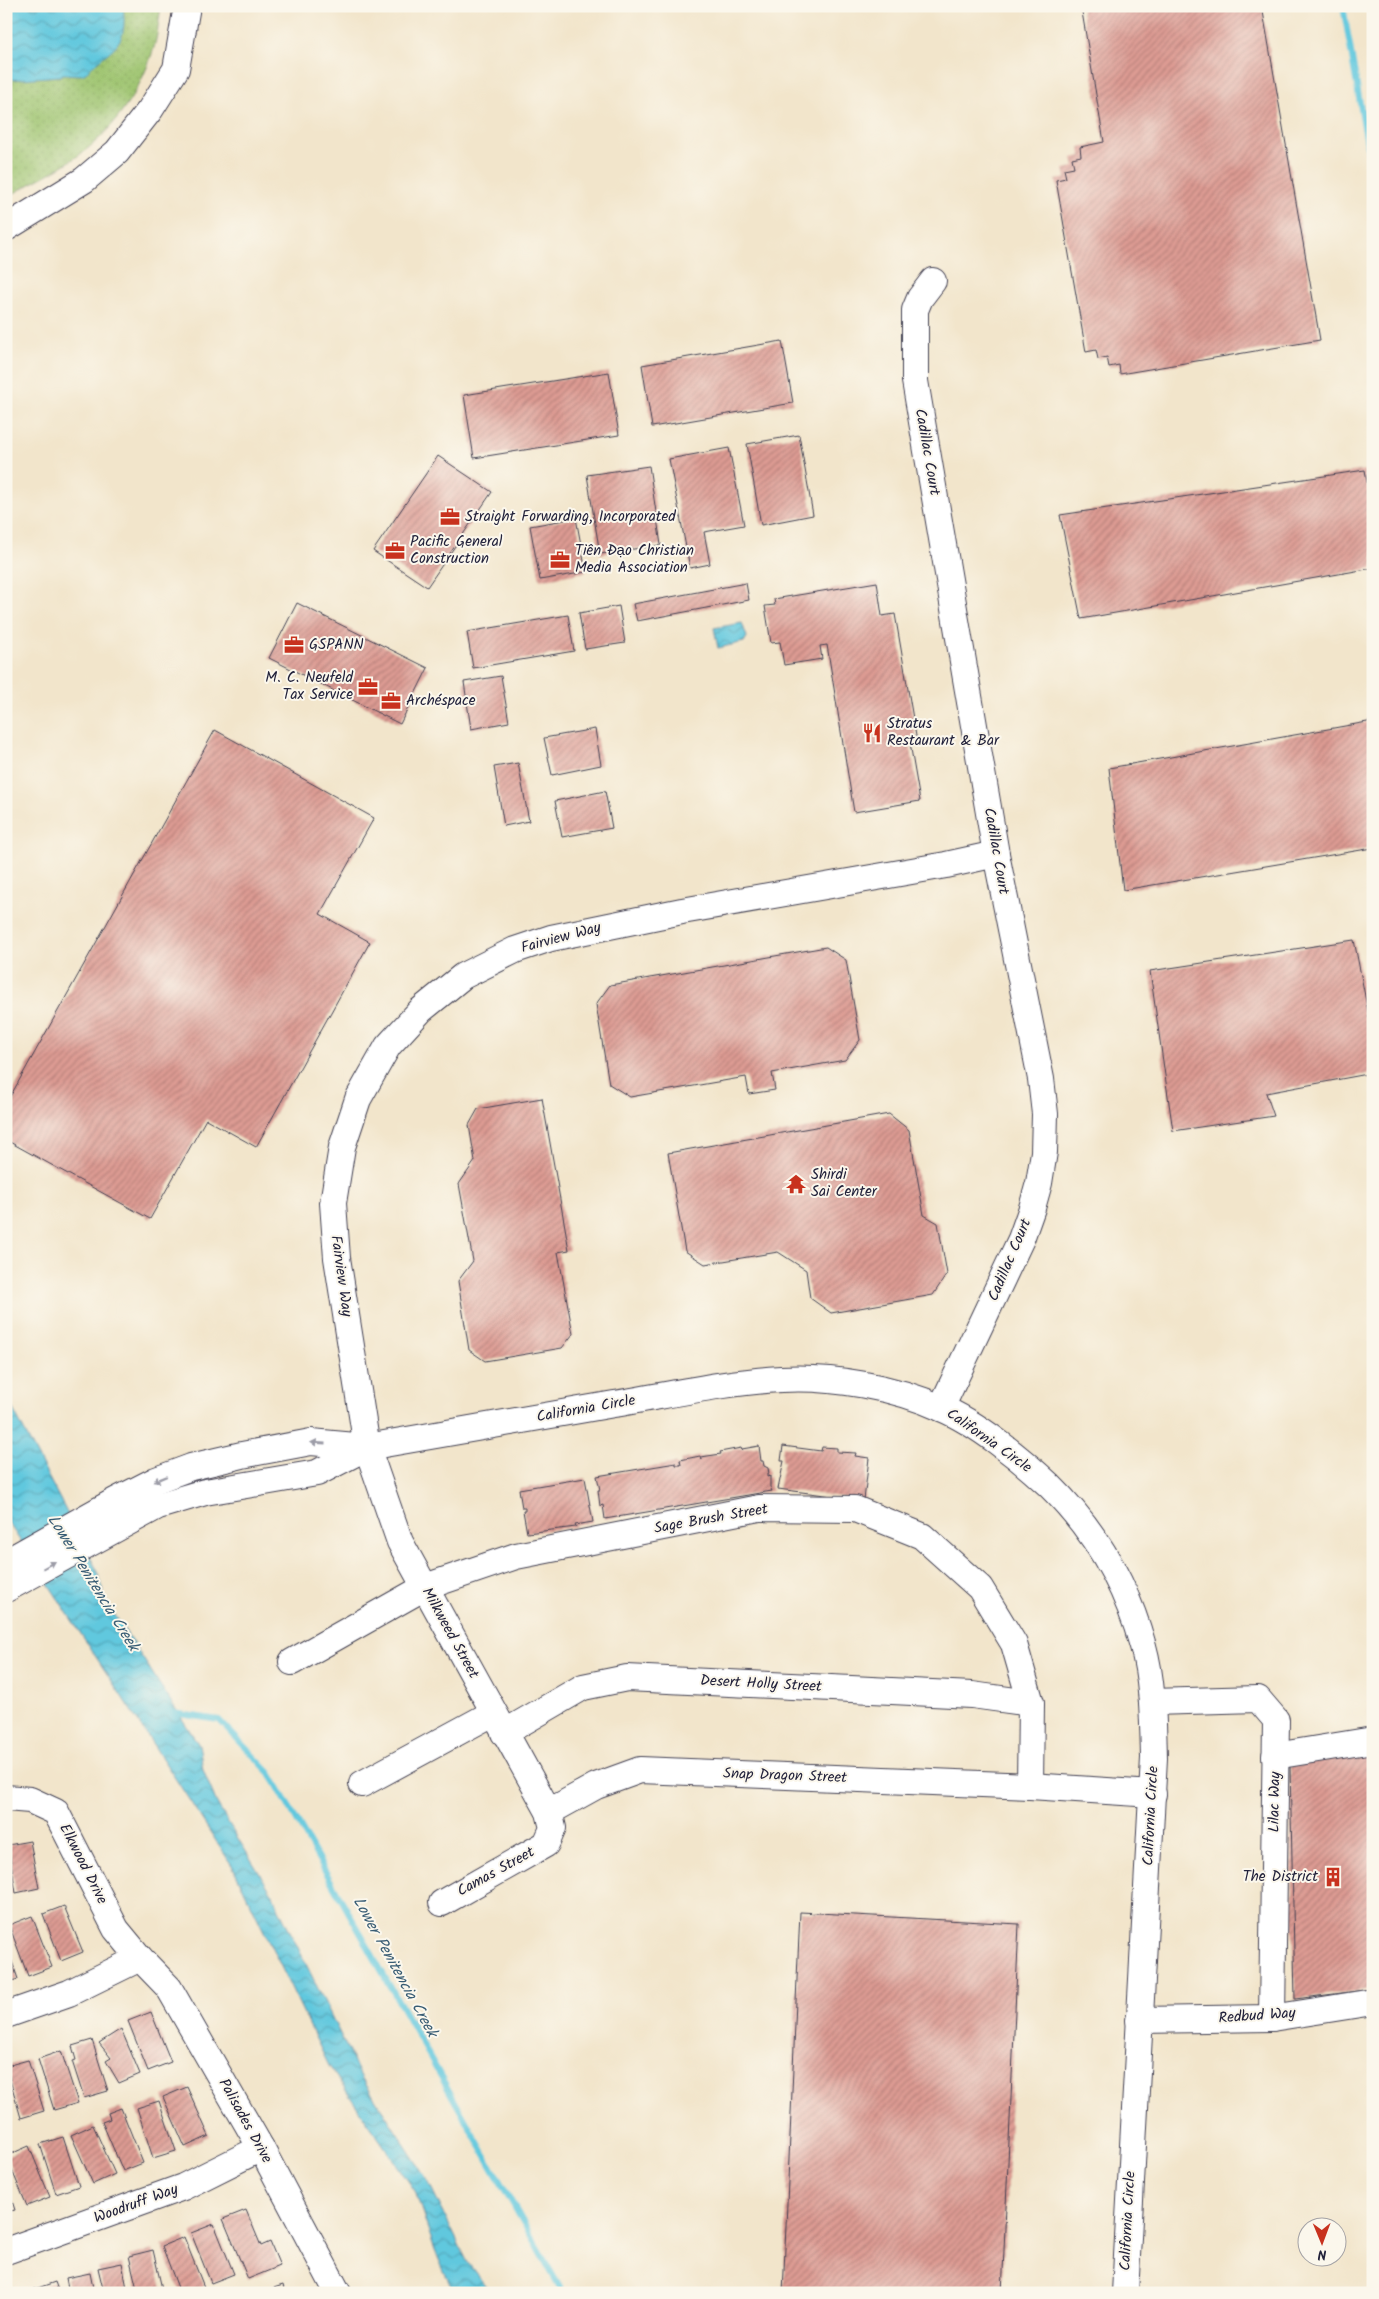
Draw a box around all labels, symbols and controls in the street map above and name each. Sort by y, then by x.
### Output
street label: Cadillac Court [908,407,946,498]
place label: Straight Forwarding, Incorporated [465,505,676,529]
office icon: Straight Forwarding, Incorporated [439,506,461,528]
place label: Pacific General Construction [410,530,503,571]
place label: Tiên Đạo Christian Media Association [575,539,694,580]
office icon: Pacific General Construction [384,540,406,562]
office icon: Tiên Đạo Christian Media Association [549,549,571,571]
place label: GSPANN [309,633,364,657]
office icon: GSPANN [283,634,305,656]
place label: M. C. Neufeld Tax Service [265,666,354,707]
office icon: M. C. Neufeld Tax Service [357,676,379,698]
place label: Archéspace [406,689,476,713]
office icon: Archéspace [380,690,402,712]
place label: Stratus Restaurant & Bar [887,712,1000,753]
restaurant icon: Stratus Restaurant & Bar [861,722,883,744]
street label: Cadillac Court [977,806,1015,897]
street label: Fairview Way [518,916,605,960]
place label: Shirdi Sai Center [811,1163,878,1204]
temple icon: Shirdi Sai Center [785,1173,807,1195]
street label: Cadillac Court [982,1215,1038,1305]
street label: Fairview Way [323,1234,359,1319]
street label: California Circle [535,1388,638,1429]
street label: California Circle [941,1403,1037,1480]
one-way arrow [310,1439,326,1447]
one-way arrow [153,1475,167,1483]
street label: Sage Brush Street [652,1497,770,1541]
water label: Lower Penitencia Creek [41,1510,147,1658]
one-way arrow [41,1561,56,1569]
street label: Milkweed Street [415,1583,485,1683]
street label: Desert Holly Street [700,1669,823,1699]
street label: Snap Dragon Street [723,1762,847,1790]
street label: California Circle [1136,1765,1166,1867]
street label: Lilac Way [1262,1770,1288,1833]
street label: Elkwood Drive [52,1819,114,1909]
street label: Camas Street [453,1841,539,1903]
place label: The District [1243,1865,1318,1889]
building icon: The District [1322,1866,1344,1888]
water label: Lower Penitencia Creek [346,1892,445,2044]
street label: Redbud Way [1218,2001,1297,2031]
street label: Palisades Drive [212,2074,278,2168]
street label: California Circle [1113,2170,1143,2272]
street label: Woodruff Way [91,2177,182,2230]
north arrow [1296,2216,1346,2266]
text: N [1317,2243,1327,2265]

